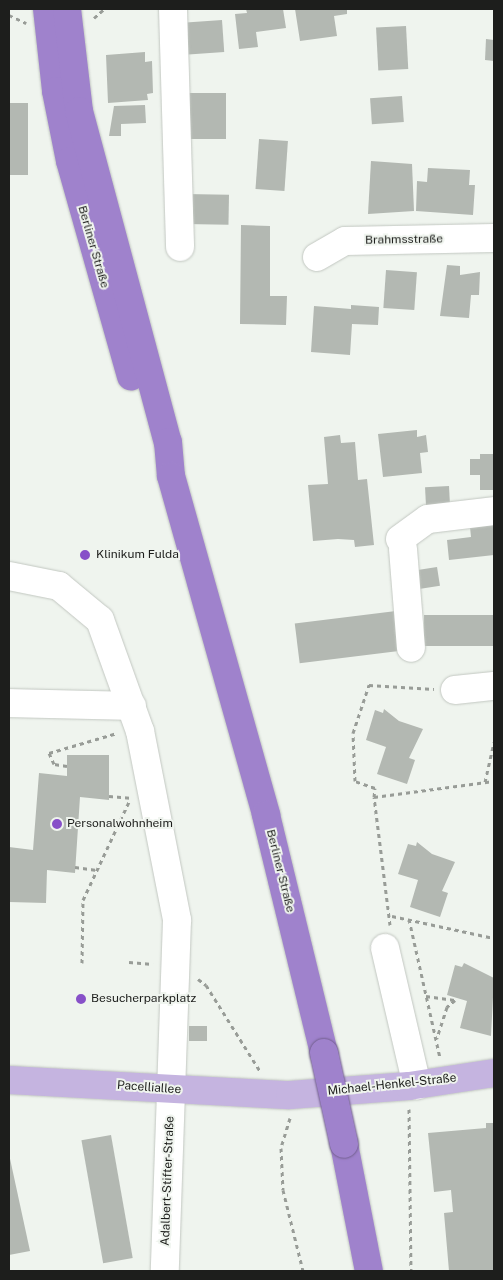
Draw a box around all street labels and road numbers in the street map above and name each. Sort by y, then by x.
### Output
street label: Berliner Straße [74,204,112,290]
street label: Brahmsstraße [365,232,443,248]
street label: Berliner Straße [263,828,297,914]
street label: Michael-Henkel-Straße [327,1071,457,1099]
street label: Pacelliallee [116,1079,182,1097]
street label: Adalbert-Stifter-Straße [159,1116,177,1246]

